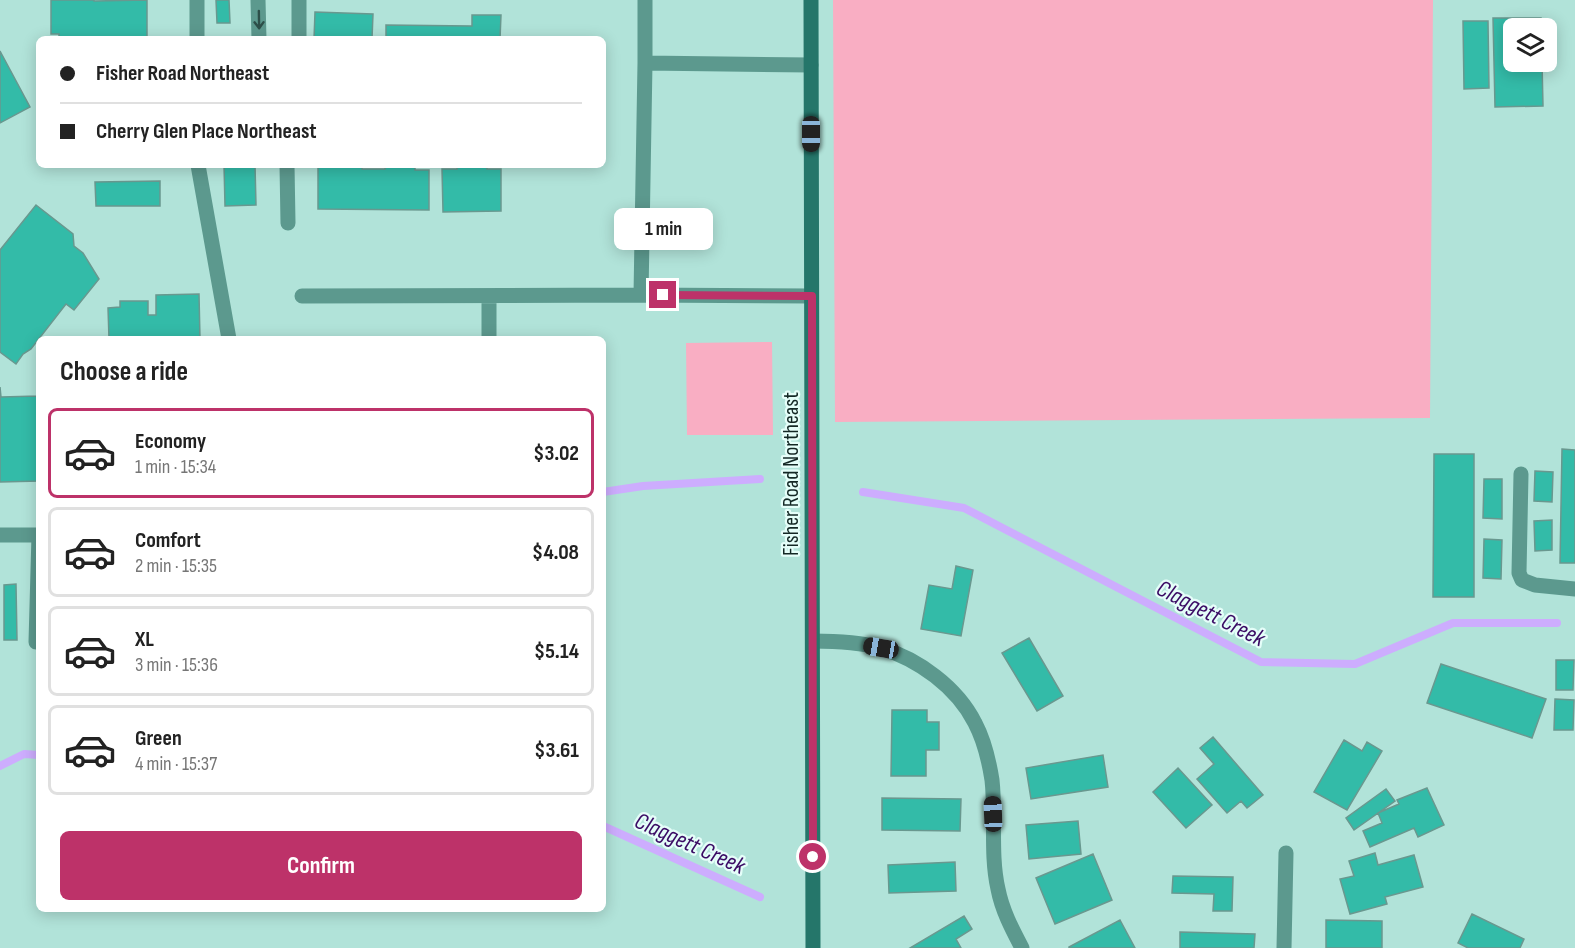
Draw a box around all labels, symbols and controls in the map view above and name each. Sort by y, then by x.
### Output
one-way arrow [253,9,264,29]
map controls [1503,18,1557,72]
button: layers [1503,18,1557,72]
text: Fisher Road Northeast [96,60,269,87]
car [802,116,820,152]
text: Cherry Glen Place Northeast [96,118,317,145]
callout: 1 min [614,208,712,250]
text: 1 min [645,217,682,241]
route end [649,281,676,308]
text: Choose a ride [60,356,188,388]
street label: Fisher Road Northeast [778,392,805,556]
icon: car [63,426,117,480]
text: Economy [135,428,206,455]
text: $3.02 [533,440,579,467]
text: 1 min · 15:34 [135,455,216,479]
icon: car [63,525,117,579]
text: Comfort [135,527,201,554]
text: $4.08 [532,539,579,566]
text: 2 min · 15:35 [135,554,217,578]
water label: Claggett Creek [1152,574,1271,654]
icon: car [63,624,117,678]
text: XL [135,626,154,653]
car [862,636,900,660]
text: $5.14 [534,638,579,665]
text: 3 min · 15:36 [135,653,218,677]
icon: car [63,723,117,777]
text: Green [135,725,182,752]
text: $3.61 [534,737,579,764]
text: 4 min · 15:37 [135,752,217,776]
car [983,796,1003,832]
water label: Claggett Creek [630,806,750,881]
button: Confirm [60,831,582,900]
route start [799,843,826,870]

